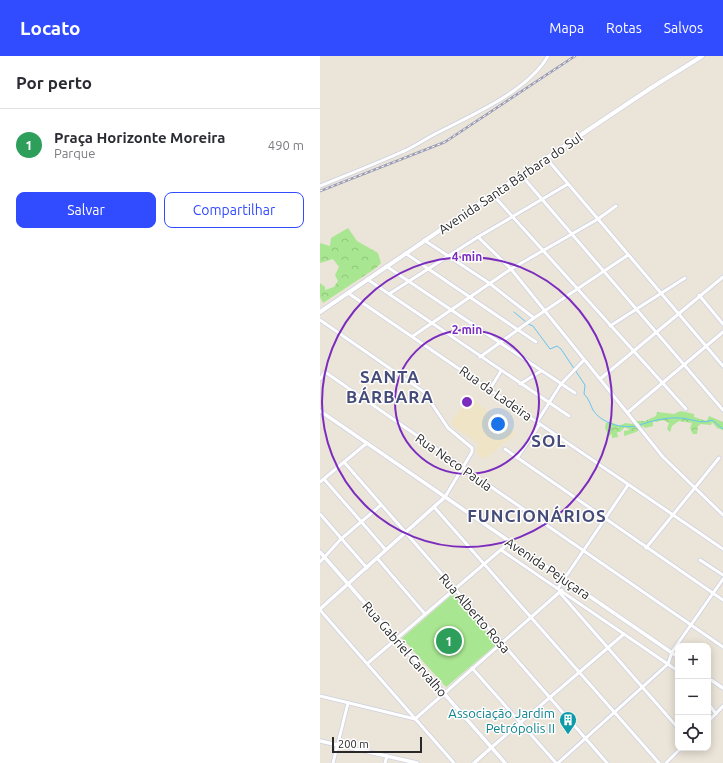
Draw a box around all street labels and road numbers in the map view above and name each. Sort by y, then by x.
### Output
street label: Avenida Santa Bárbara do Sul [436,129,585,236]
street label: Rua da Ladeira [457,363,535,423]
street label: Rua Neco Paula [413,430,495,494]
street label: Avenida Pejuçara [503,534,593,602]
street label: Rua Alberto Rosa [437,571,513,655]
street label: Rua Gabriel Carvalho [360,599,450,699]

